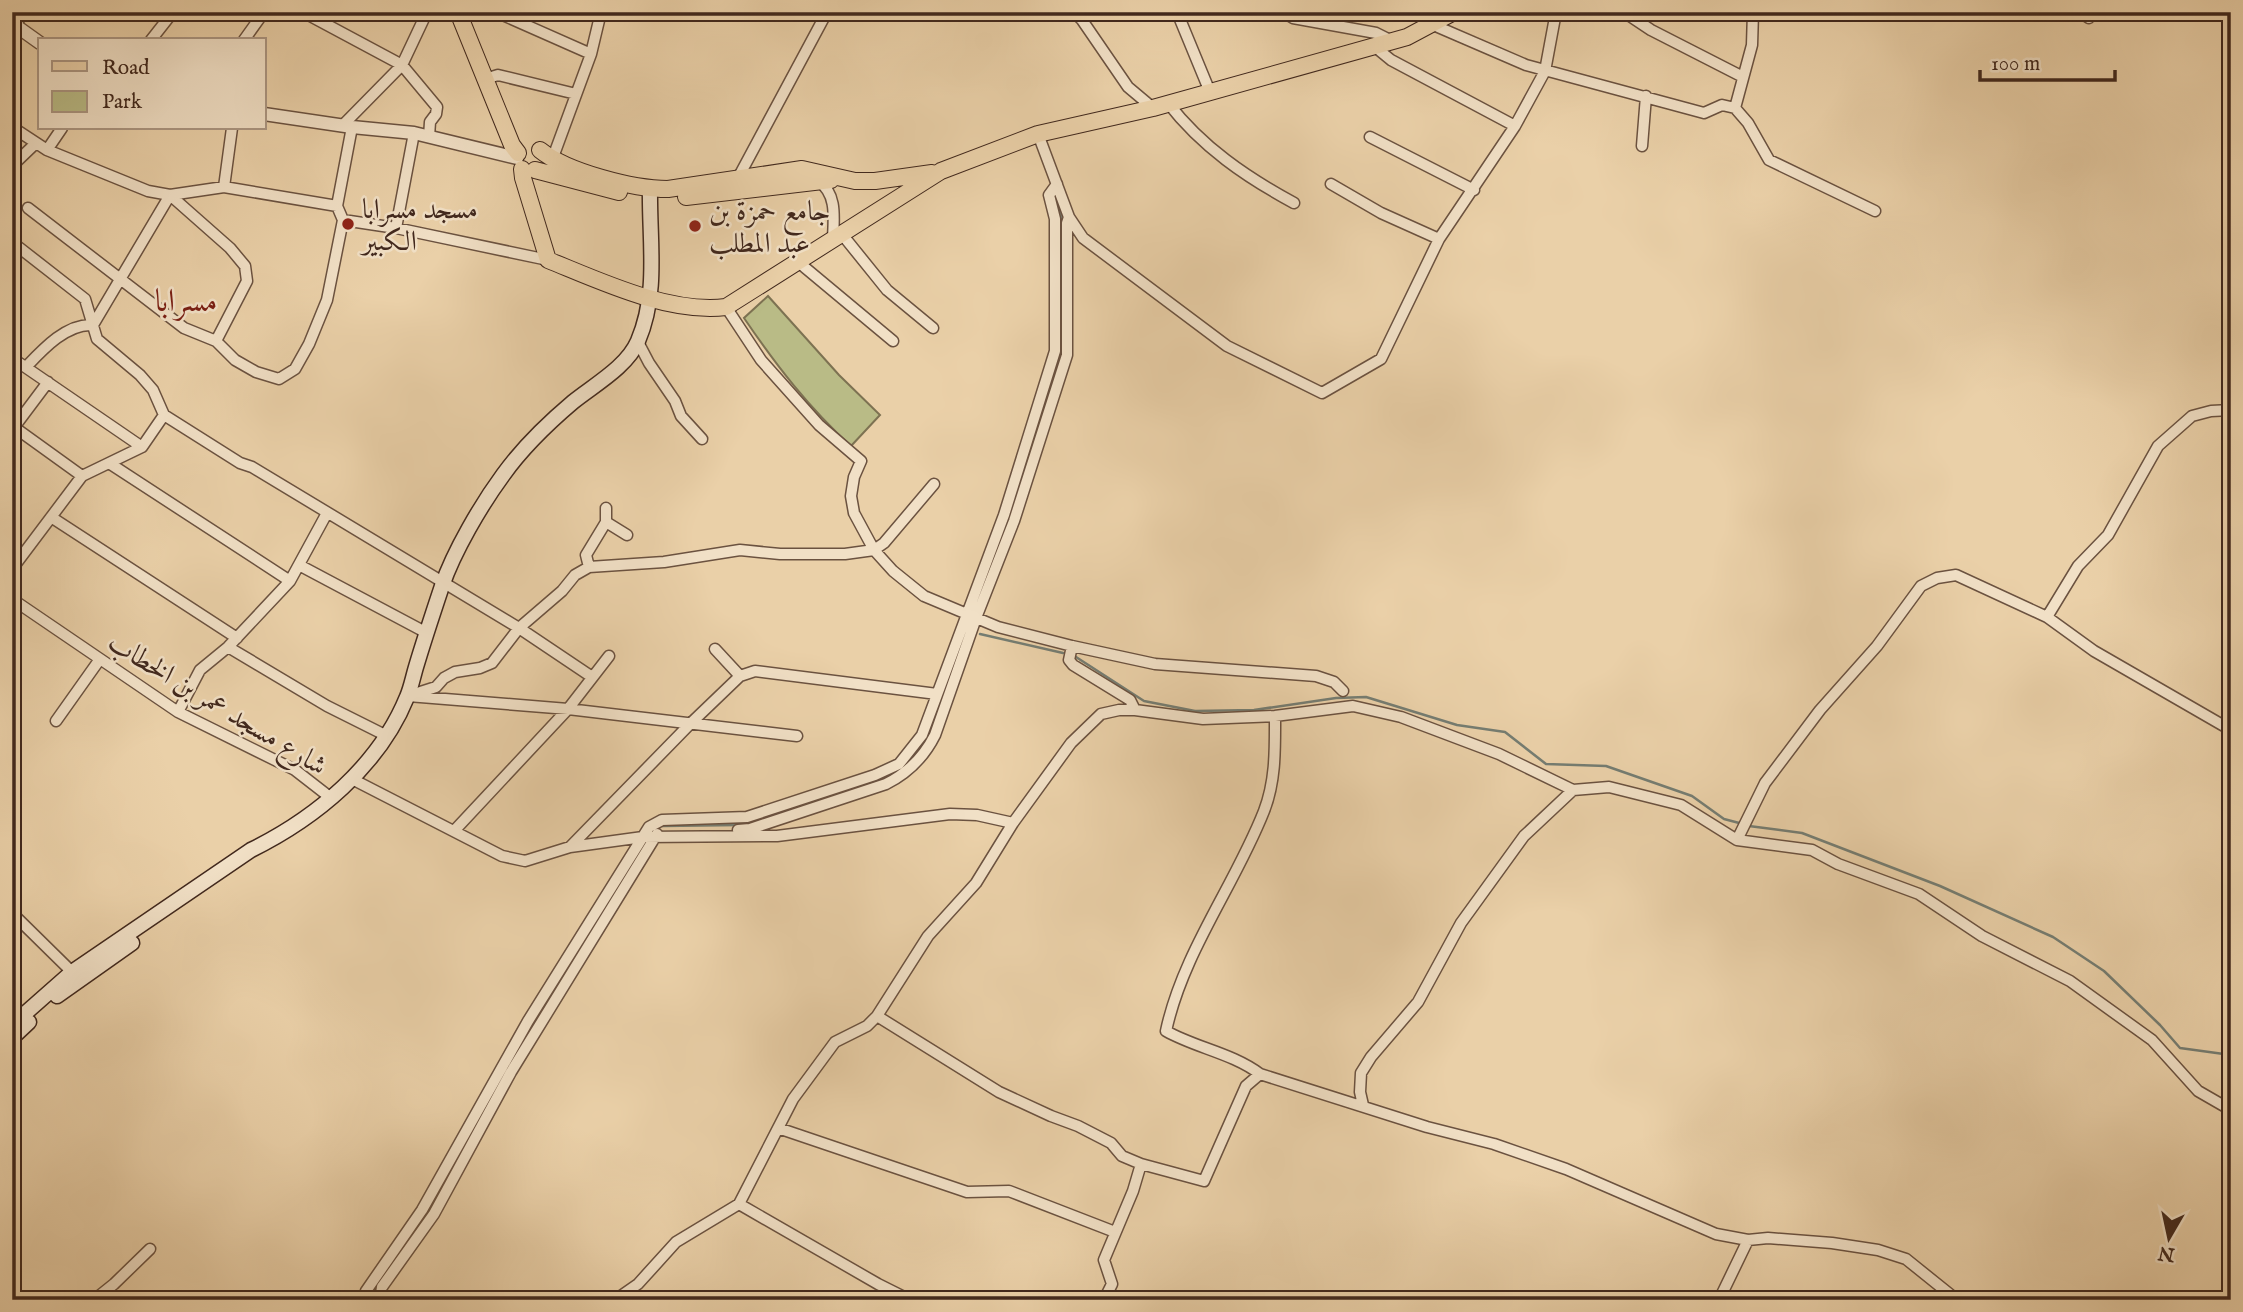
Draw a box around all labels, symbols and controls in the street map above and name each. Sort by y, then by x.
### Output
legend [38,38,266,130]
scale bar [1980,38,2115,82]
text: 100 m [1991,51,2040,78]
text: Road [102,55,150,82]
text: Park [102,89,143,116]
place label: مسجد مسرابا الكبير [359,193,478,260]
place label: جامع حمزة بن عبد المطلب [709,195,831,262]
marker: مسجد مسرابا الكبير [340,216,356,232]
marker: جامع حمزة بن عبد المطلب [687,218,703,234]
district label: مسرابا [155,282,217,323]
street label: شارع مسجد عمر بن الخطاب [99,626,333,788]
north arrow [2134,1204,2204,1274]
text: N [2156,1240,2178,1266]

